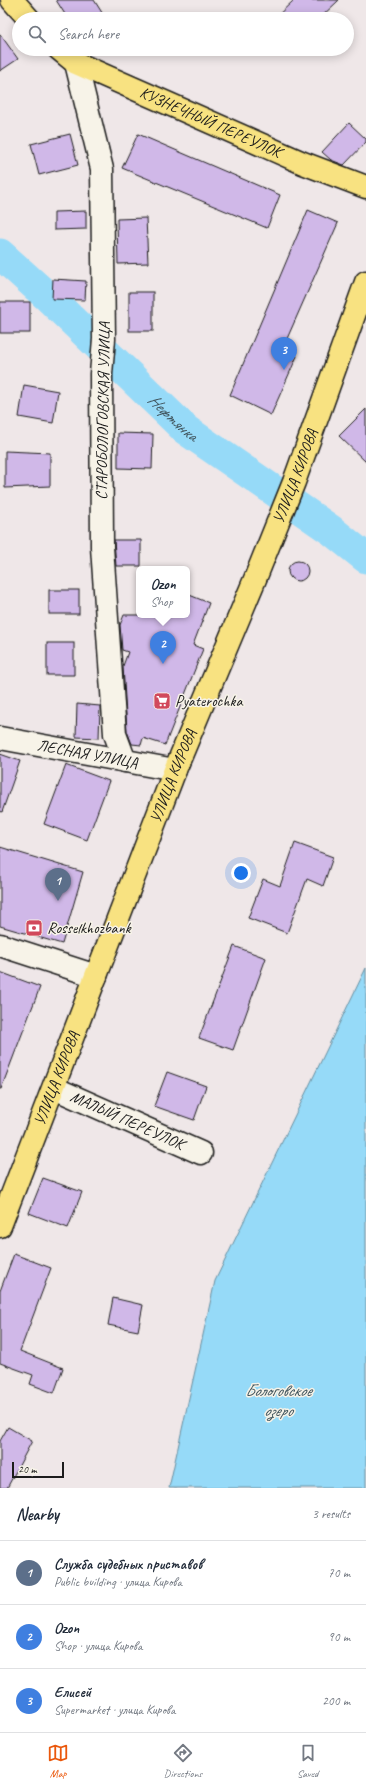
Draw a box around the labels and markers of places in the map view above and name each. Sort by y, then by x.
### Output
pin: 3 [271,337,297,370]
pin: 2 [150,631,176,664]
supermarket icon: Pyaterochka [152,691,172,711]
place label: Pyaterochka [175,691,243,711]
pin: 1 [45,868,71,901]
bank icon: Rosselkhozbank [24,918,44,938]
place label: Rosselkhozbank [47,918,132,938]

